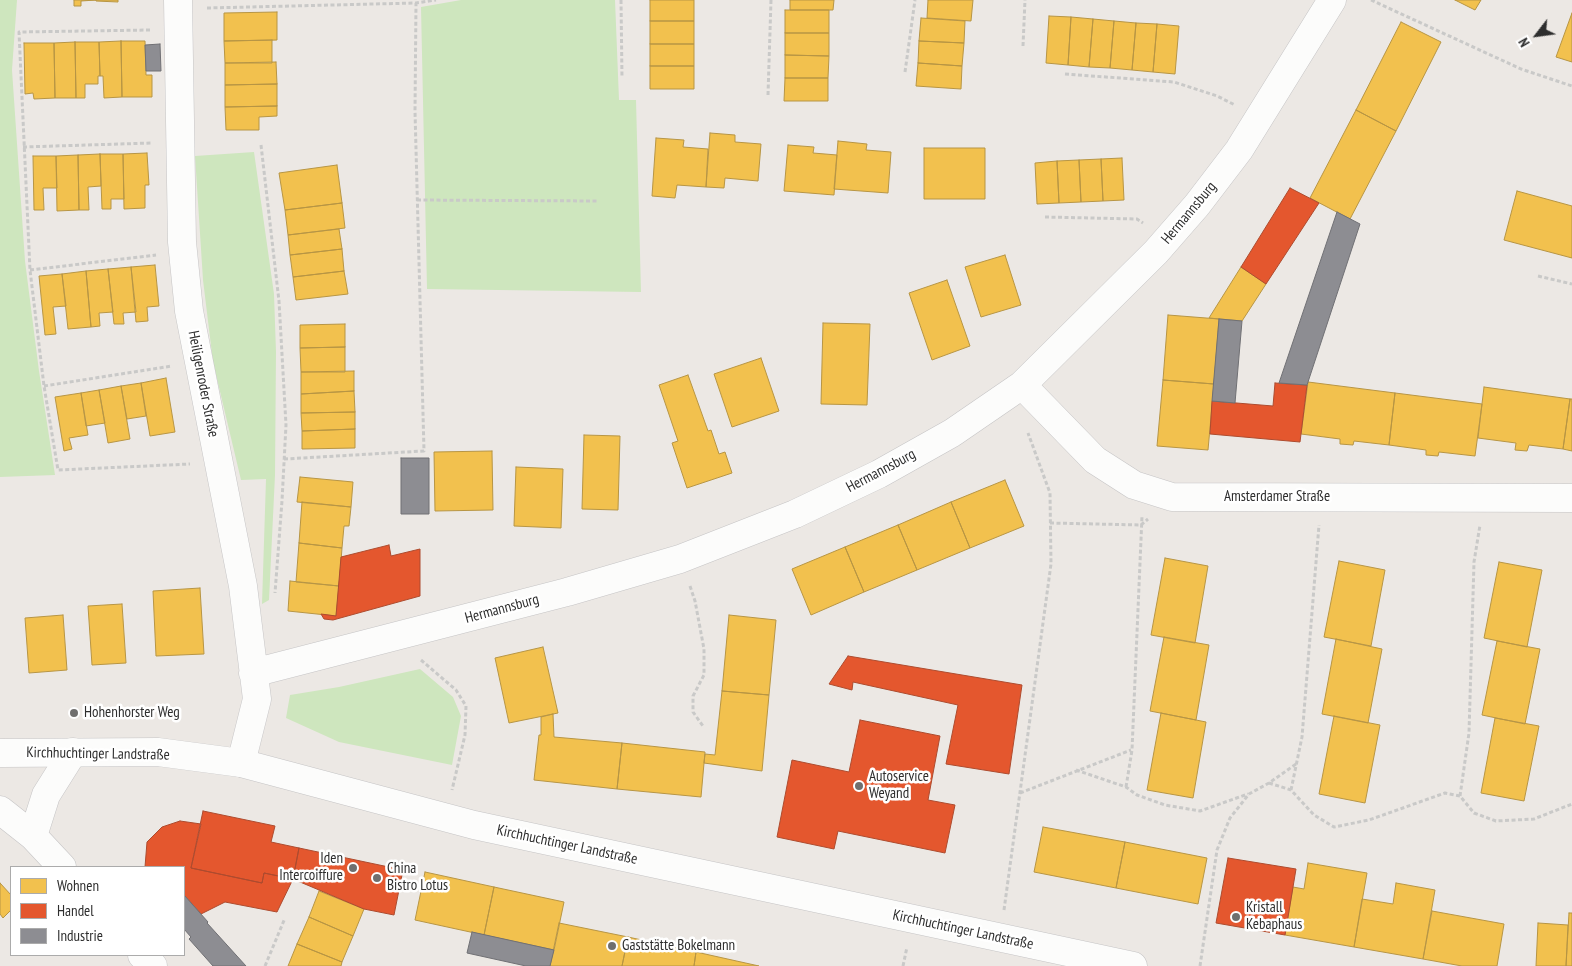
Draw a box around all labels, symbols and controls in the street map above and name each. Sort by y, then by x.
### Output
north arrow [1512,10,1562,60]
text: N [1514,35,1534,50]
street label: Hermannsburg [1158,178,1220,248]
street label: Heiligenroder Straße [184,329,222,439]
street label: Hermannsburg [843,445,919,497]
street label: Amsterdamer Straße [1224,488,1330,506]
street label: Hermannsburg [463,590,541,628]
place label: Hohenhorster Weg [84,704,180,722]
marker: Hohenhorster Weg [68,707,80,719]
street label: Kirchhuchtinger Landstraße [26,744,170,764]
place label: Autoservice Weyand [869,768,929,803]
marker: Autoservice Weyand [853,780,865,792]
street label: Kirchhuchtinger Landstraße [495,821,639,869]
place label: Iden Intercoiffure [279,850,343,885]
place label: China Bistro Lotus [387,860,448,895]
marker: Iden Intercoiffure [347,862,359,874]
legend [10,866,185,956]
marker: China Bistro Lotus [371,872,383,884]
text: Wohnen [57,876,99,895]
place label: Kristall Kebaphaus [1246,899,1302,934]
text: Handel [57,901,94,920]
street label: Kirchhuchtinger Landstraße [891,906,1035,954]
marker: Kristall Kebaphaus [1230,911,1242,923]
text: Industrie [57,926,103,945]
place label: Gaststätte Bokelmann [622,937,735,955]
marker: Gaststätte Bokelmann [606,940,618,952]

